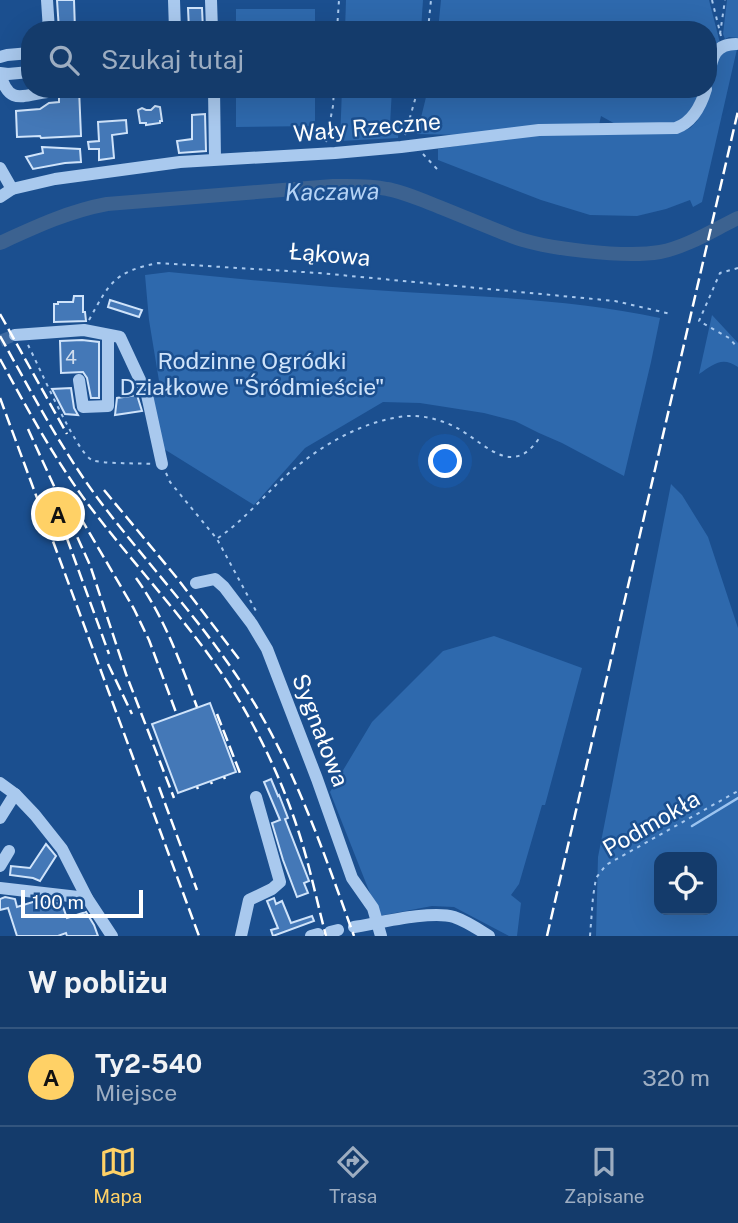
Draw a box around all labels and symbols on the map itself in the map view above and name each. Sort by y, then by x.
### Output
street label: Wały Rzeczne [292,107,442,147]
water label: Kaczawa [284,176,380,206]
street label: Łąkowa [288,237,372,271]
house number: 4 [65,346,77,368]
park label: Rodzinne Ogródki Działkowe "Śródmieście" [119,347,385,400]
your location [428,444,462,478]
pin: A [35,488,81,540]
street label: Sygnałowa [287,670,355,790]
street label: Podmokła [598,784,704,862]
scale bar [21,887,144,919]

